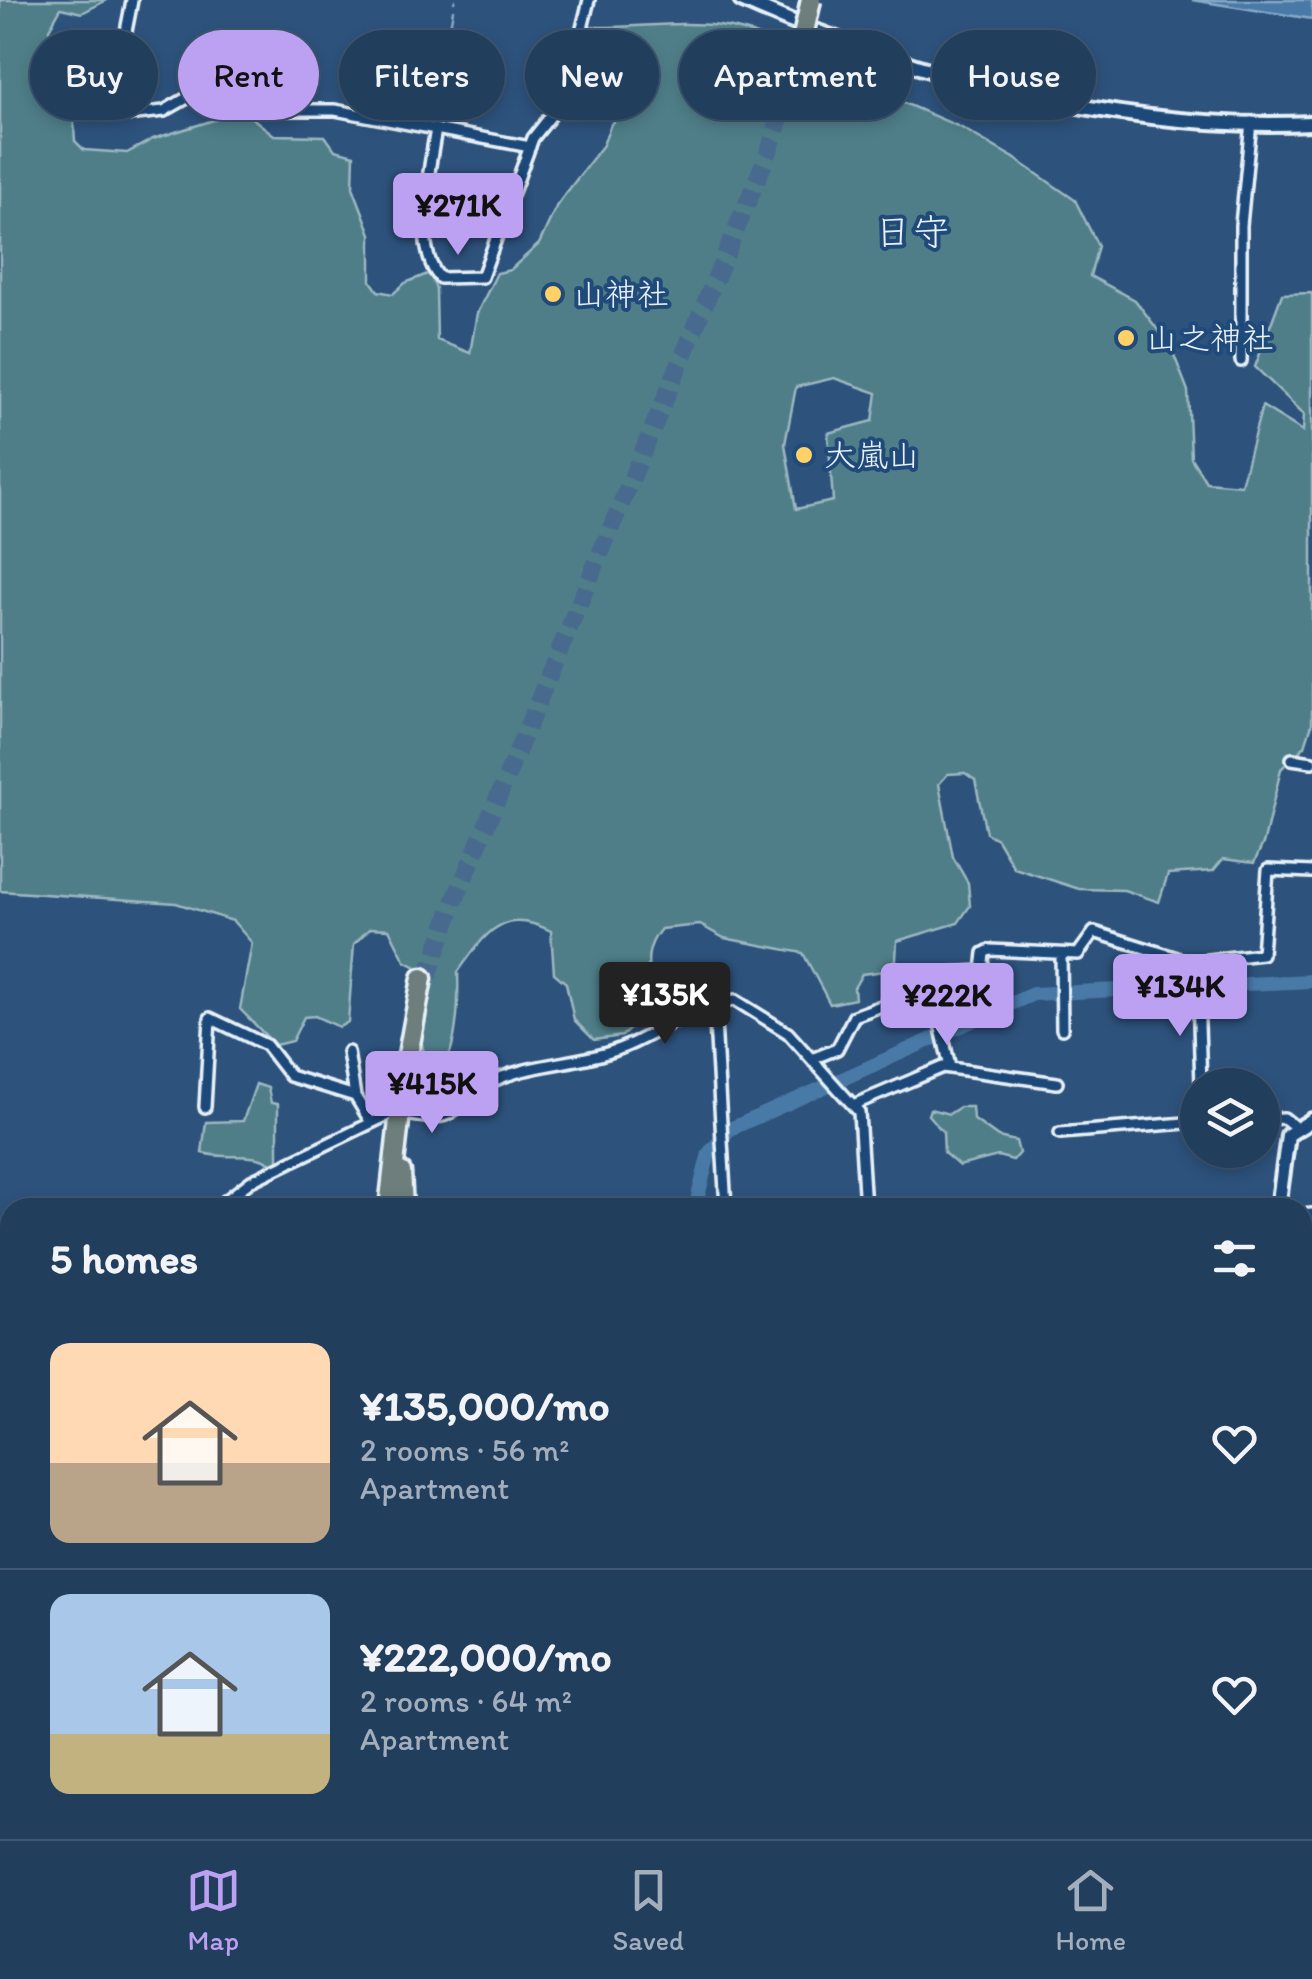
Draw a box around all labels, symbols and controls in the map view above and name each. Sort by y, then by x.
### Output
chip: Buy [30,30,158,120]
chip: Rent [178,30,319,120]
chip: Filters [339,30,505,120]
chip: New [525,30,659,120]
chip: Apartment [679,30,912,120]
chip: House [932,30,1096,120]
pin: ¥271K [388,173,528,258]
text: ¥271K [415,186,501,224]
district label: 日守 [874,209,950,255]
place label: 山神社 [573,275,669,313]
marker: 山神社 [542,283,564,305]
place label: 山之神社 [1146,319,1274,357]
marker: 山之神社 [1115,327,1137,349]
place label: 大嵐山 [824,436,920,474]
marker: 大嵐山 [793,444,815,466]
pin: ¥134K [1110,954,1250,1039]
pin: ¥135K [595,962,735,1047]
pin: ¥222K [877,963,1017,1048]
text: ¥134K [1135,967,1225,1005]
text: ¥135K [621,975,709,1013]
text: ¥222K [903,976,991,1014]
pin: ¥415K [362,1051,502,1136]
text: ¥415K [387,1064,477,1102]
map controls [1180,1068,1280,1168]
button: layers [1180,1068,1280,1168]
icon: filters [1207,1231,1262,1286]
text: 5 homes [50,1233,198,1284]
text: ¥135,000/mo [360,1380,610,1431]
icon: home [130,1383,250,1503]
icon: heart [1207,1416,1262,1471]
text: 2 rooms · 56 m² [360,1431,569,1469]
text: Apartment [360,1469,509,1507]
text: ¥222,000/mo [360,1631,612,1682]
icon: home [130,1634,250,1754]
icon: heart [1207,1667,1262,1722]
text: 2 rooms · 64 m² [360,1682,572,1720]
text: Apartment [360,1720,509,1758]
tab: Map [186,1863,241,1957]
tab: Saved [612,1863,684,1957]
tab: Home [1056,1863,1126,1957]

